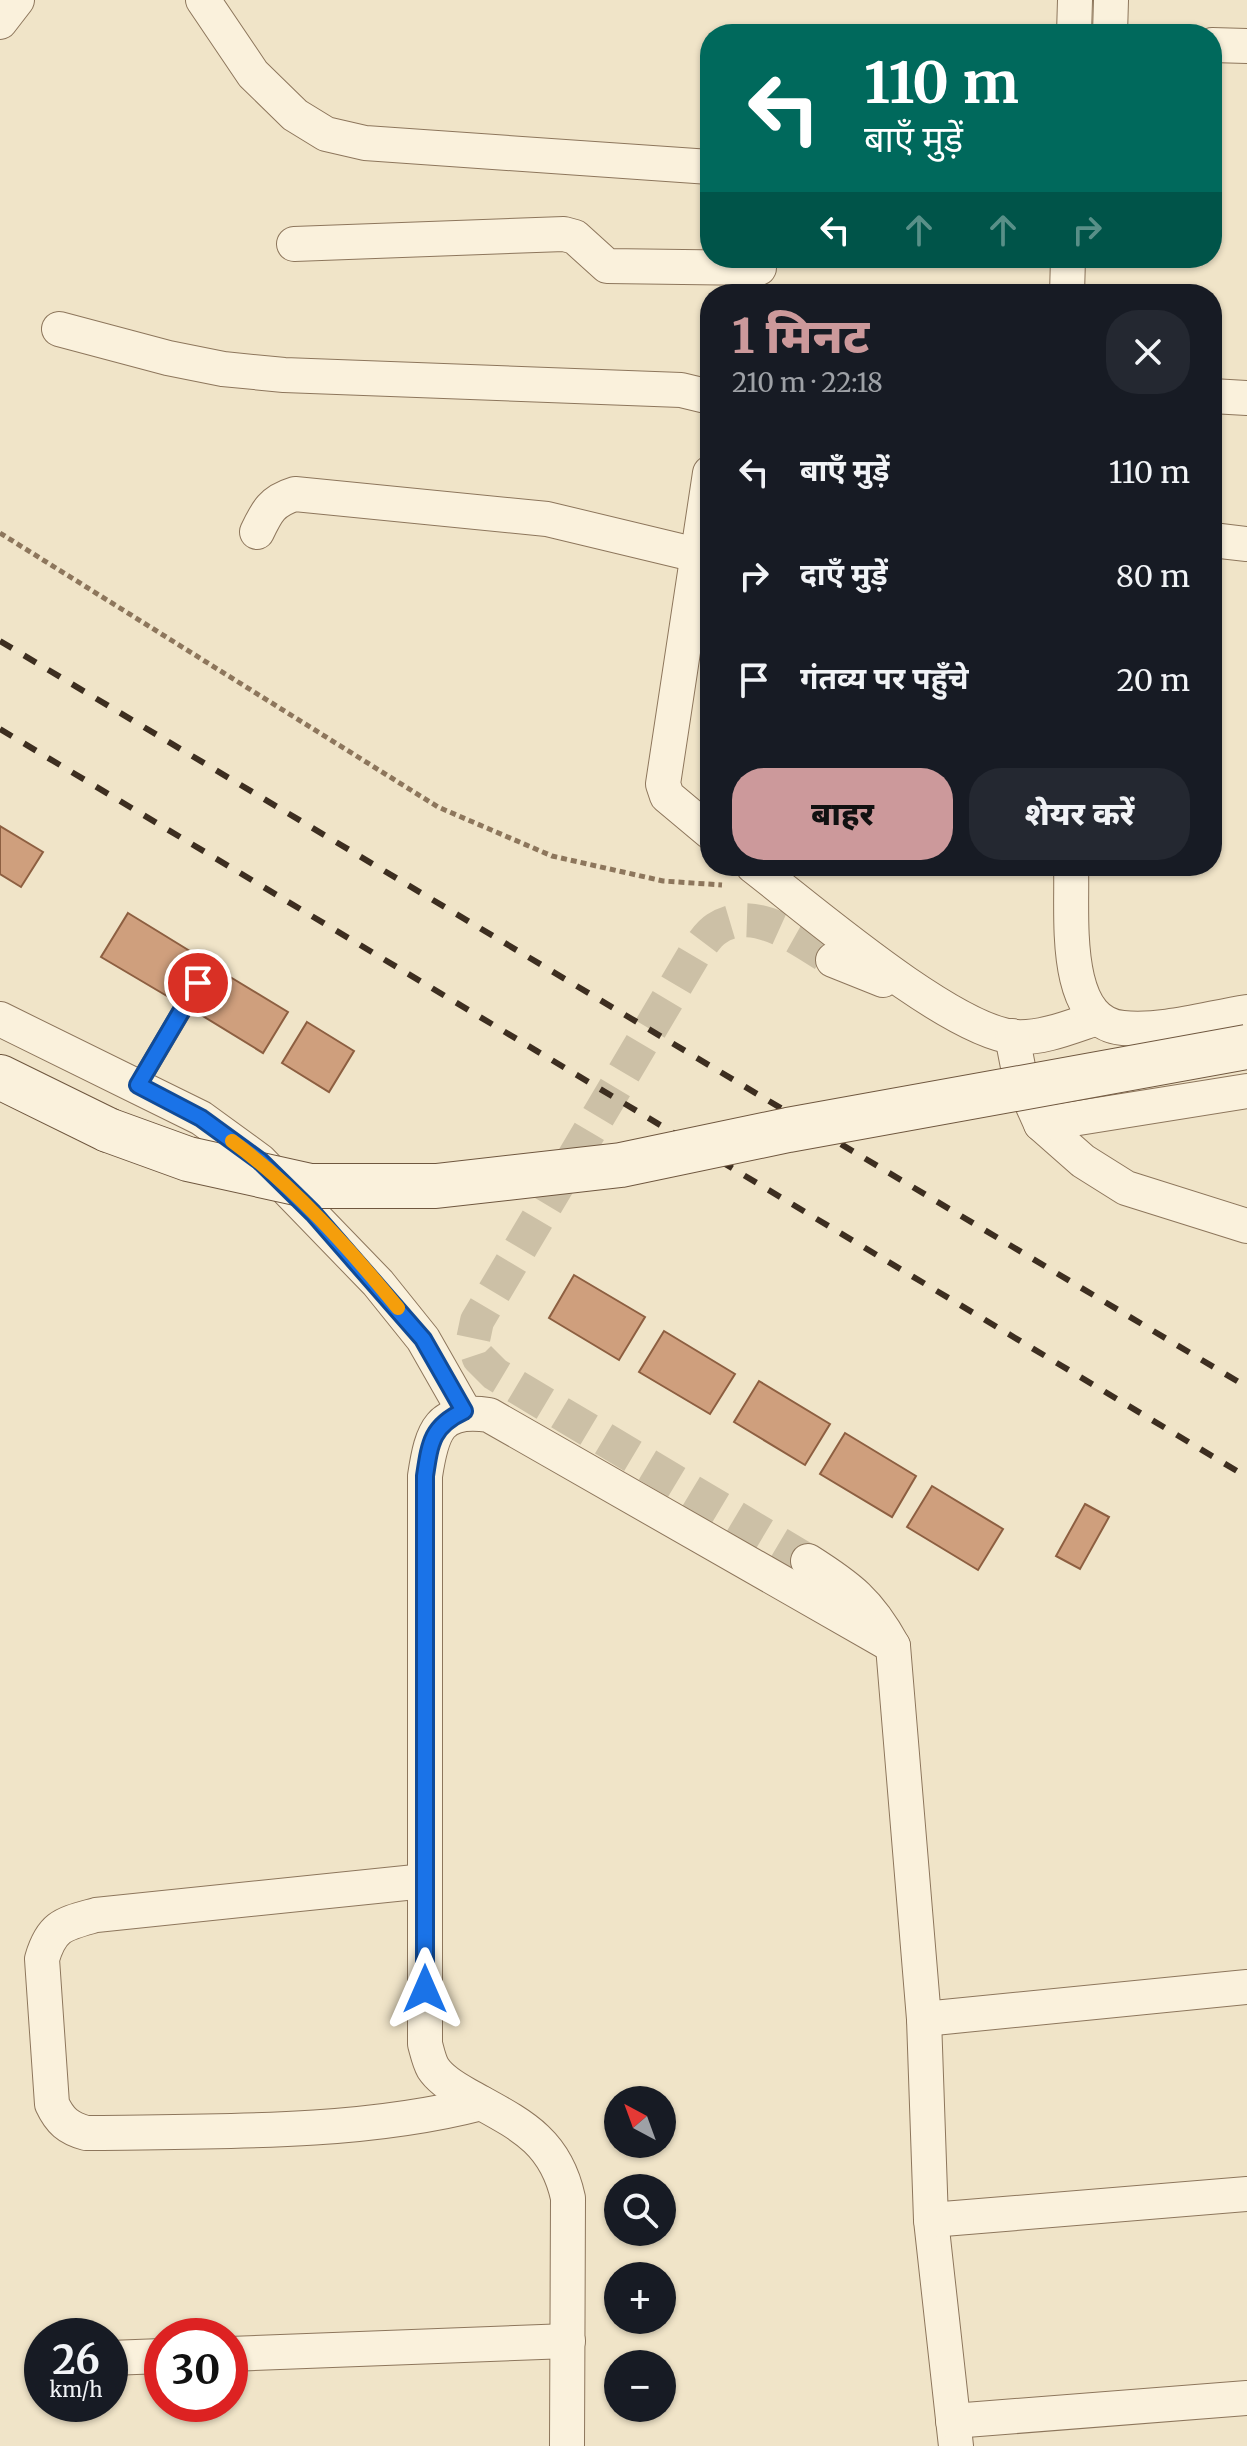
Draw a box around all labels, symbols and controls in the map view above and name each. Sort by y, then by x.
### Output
text: 110 m [864,48,1019,118]
icon: left [732,56,836,160]
text: बाएँ मुड़ें [864,117,963,162]
icon: left [813,208,857,252]
icon: ahead [897,208,941,252]
icon: ahead [981,208,1025,252]
icon: right [1065,208,1109,252]
text: 1 मिनट [732,306,869,366]
button: close [1106,310,1190,394]
text: 210 m · 22:18 [732,366,883,399]
icon: left [732,450,776,494]
text: बाएँ मुड़ें [800,451,889,489]
text: 110 m [1109,453,1190,491]
icon: right [732,554,776,598]
text: दाएँ मुड़ें [800,555,888,593]
text: 80 m [1116,557,1190,595]
icon: arrive [732,658,776,702]
text: गंतव्य पर पहुँचे [800,659,968,697]
text: 20 m [1117,661,1190,699]
button: बाहर [732,768,953,860]
button: शेयर करें [969,768,1190,860]
pin [164,949,232,1017]
icon: arrive [176,961,220,1005]
position arrow [383,1947,467,2031]
north arrow [604,2086,676,2158]
map controls [604,2086,676,2422]
button: search [604,2174,676,2246]
button: + [604,2262,676,2334]
speed limit sign: 30 [144,2318,248,2422]
text: 26 [52,2335,100,2385]
button: − [604,2350,676,2422]
text: km/h [50,2377,102,2402]

